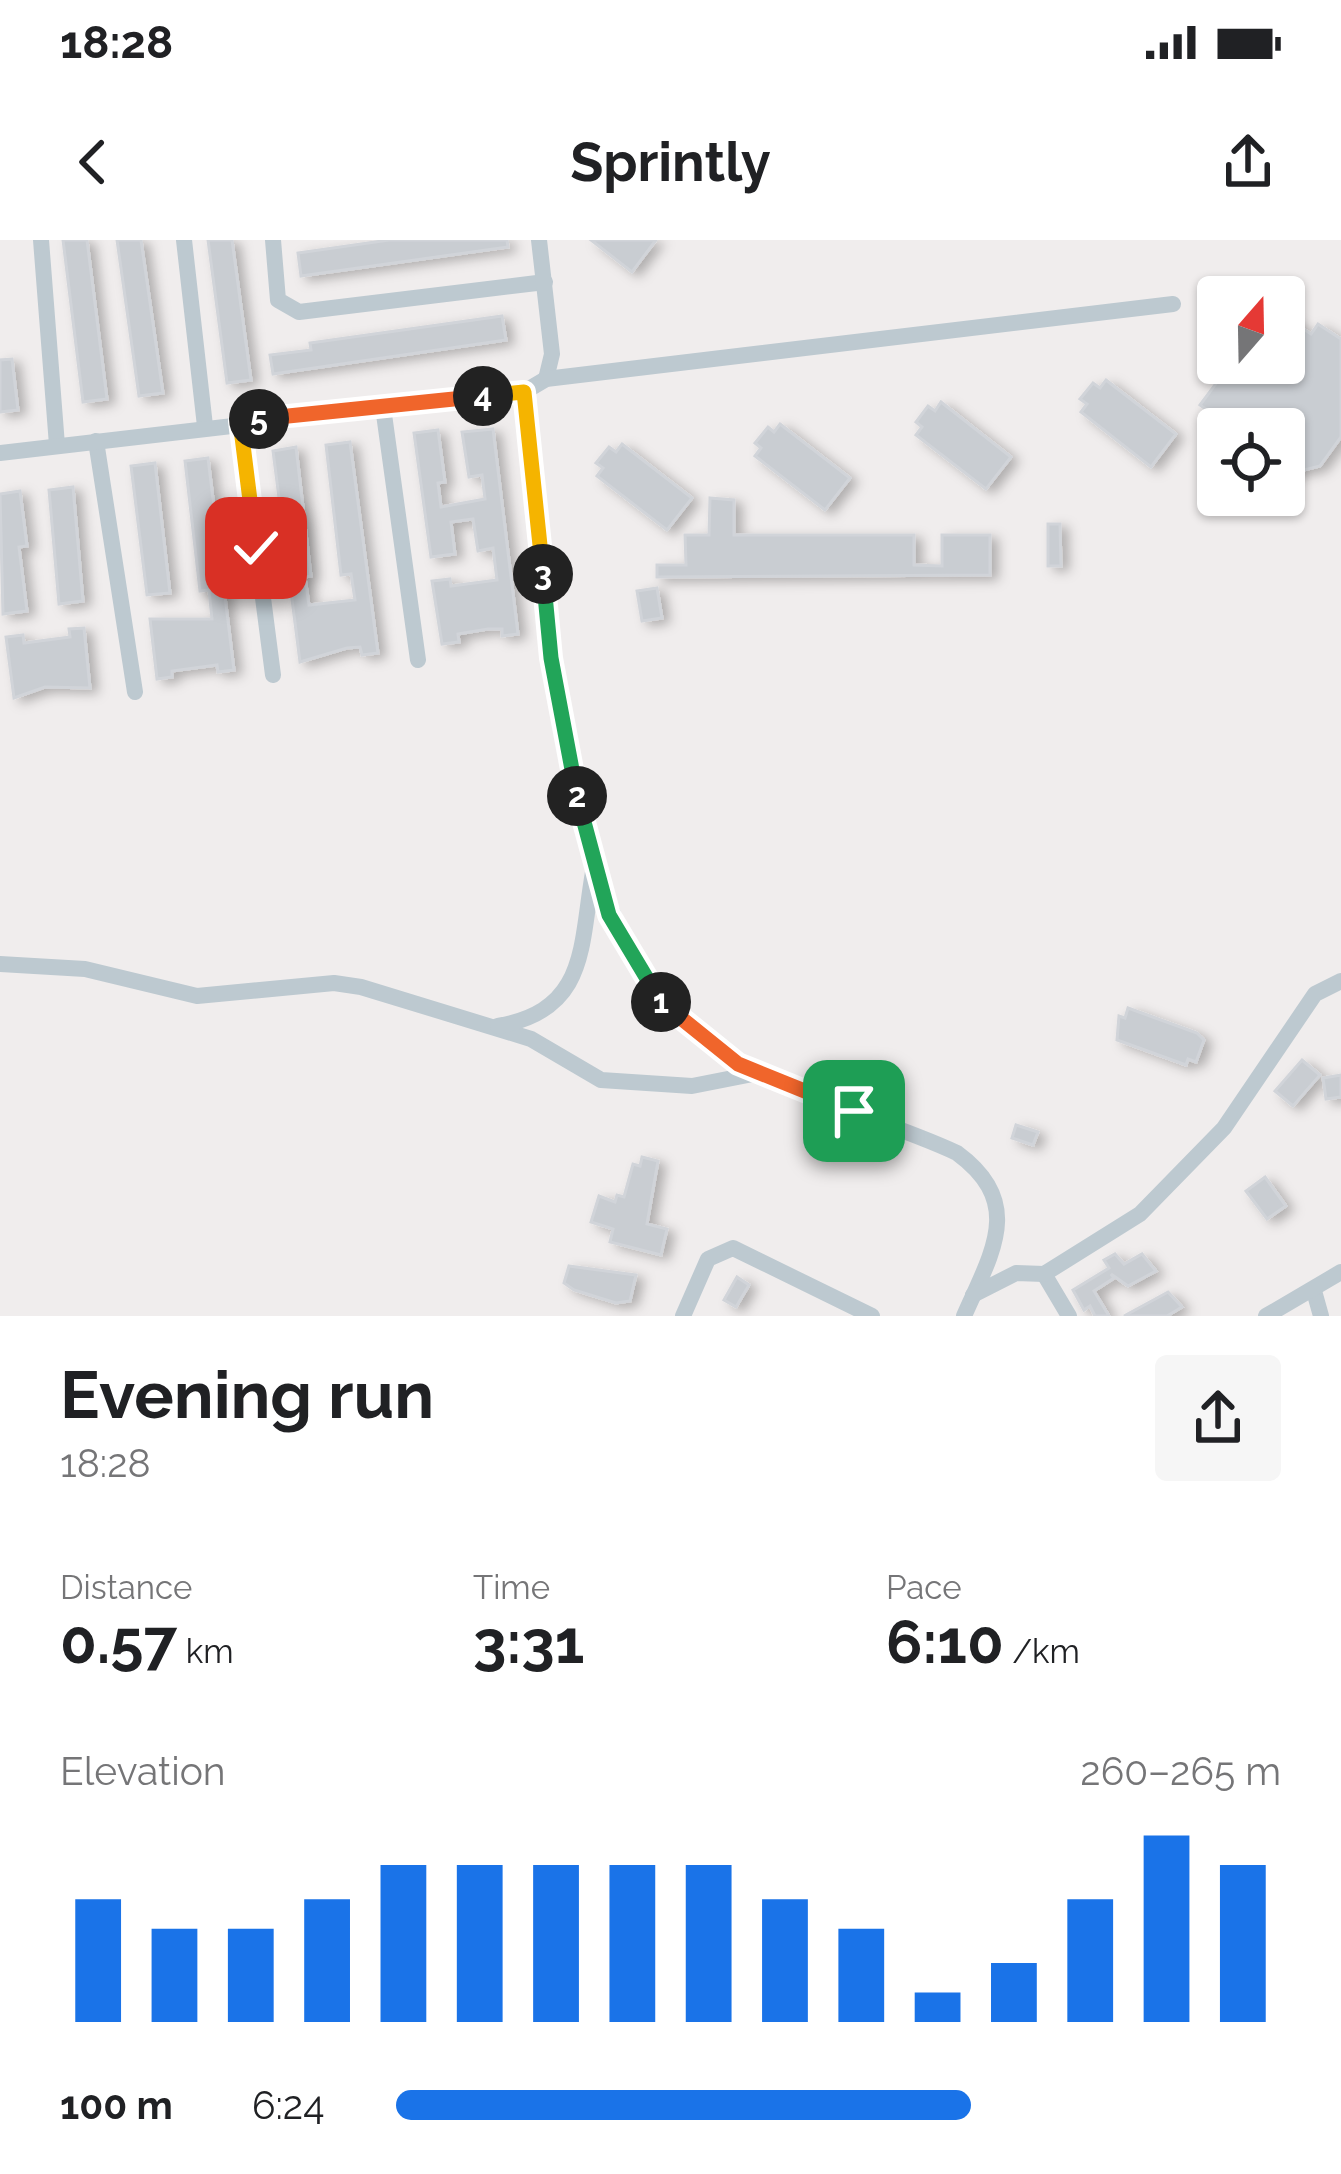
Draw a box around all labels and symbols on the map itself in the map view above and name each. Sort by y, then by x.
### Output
north arrow [1197,276,1305,384]
pin: 4 [453,366,513,426]
pin: 5 [229,389,289,449]
pin [205,497,307,599]
pin: 3 [513,544,573,604]
pin: 2 [547,766,607,826]
pin: 1 [631,972,691,1032]
pin [803,1060,905,1162]

